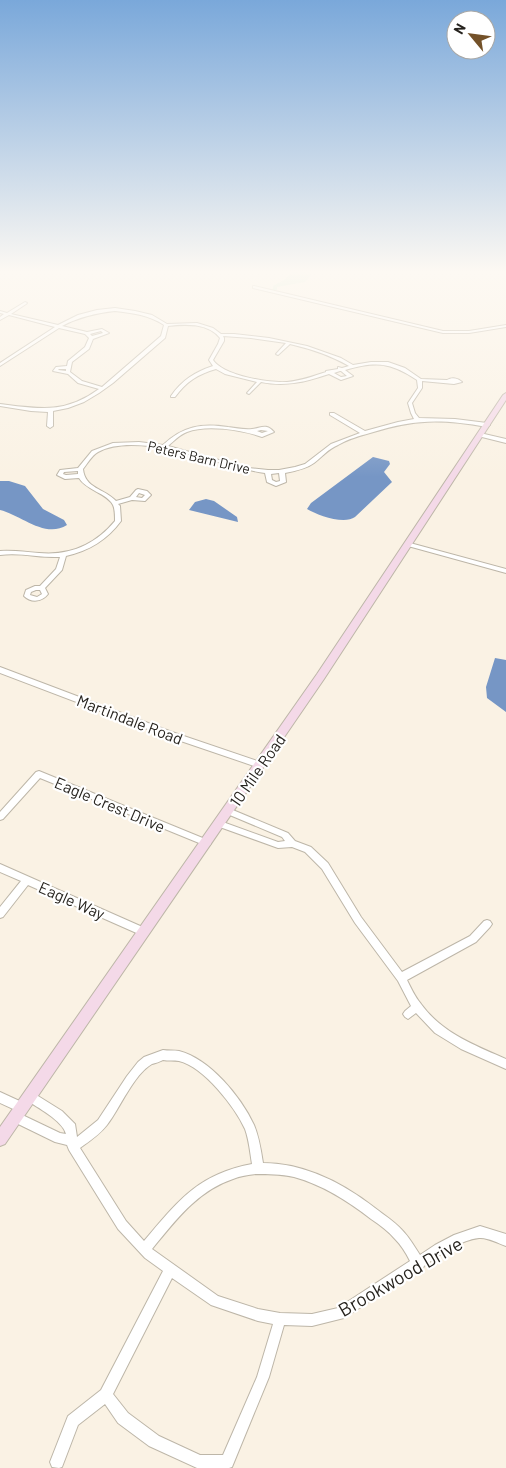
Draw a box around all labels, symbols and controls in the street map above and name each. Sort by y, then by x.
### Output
north arrow [446,10,496,60]
text: N [450,20,469,37]
street label: Peters Barn Drive [146,437,252,477]
street label: Martindale Road [74,690,186,748]
street label: 10 Mile Road [225,730,289,810]
street label: Eagle Crest Drive [52,772,168,836]
street label: Eagle Way [36,877,109,923]
street label: Brookwood Drive [334,1231,466,1321]

